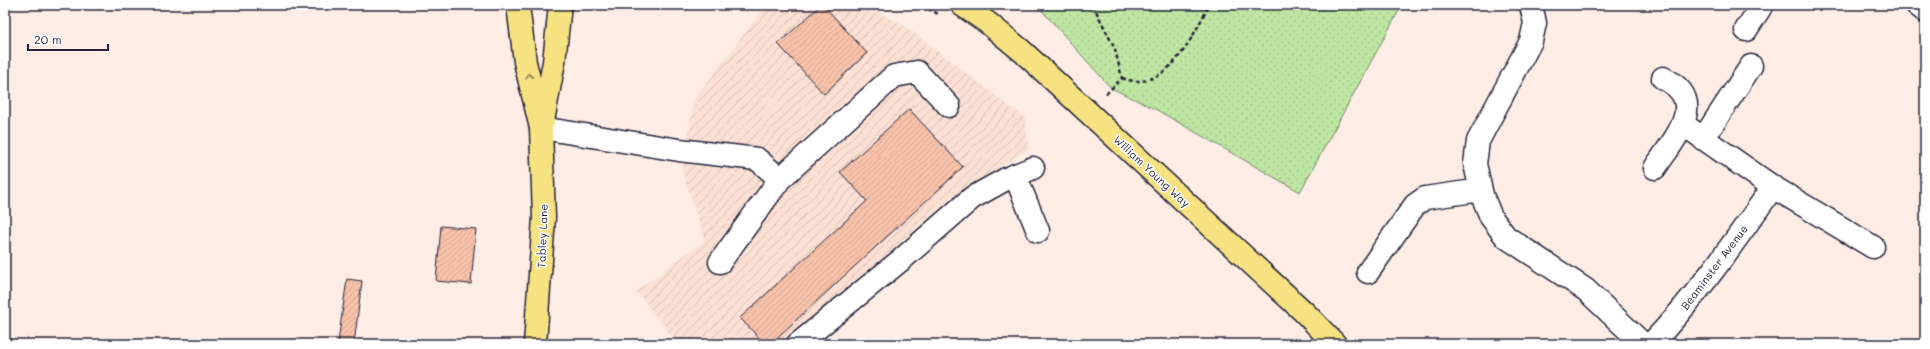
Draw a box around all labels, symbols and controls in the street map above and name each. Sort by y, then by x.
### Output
scale bar [28,26,108,52]
text: 20 m [34,31,62,47]
one-way arrow [525,73,533,80]
street label: William Young Way [1111,132,1194,210]
street label: Tabley Lane [533,203,551,268]
street label: Beaminster Avenue [1677,221,1751,313]

